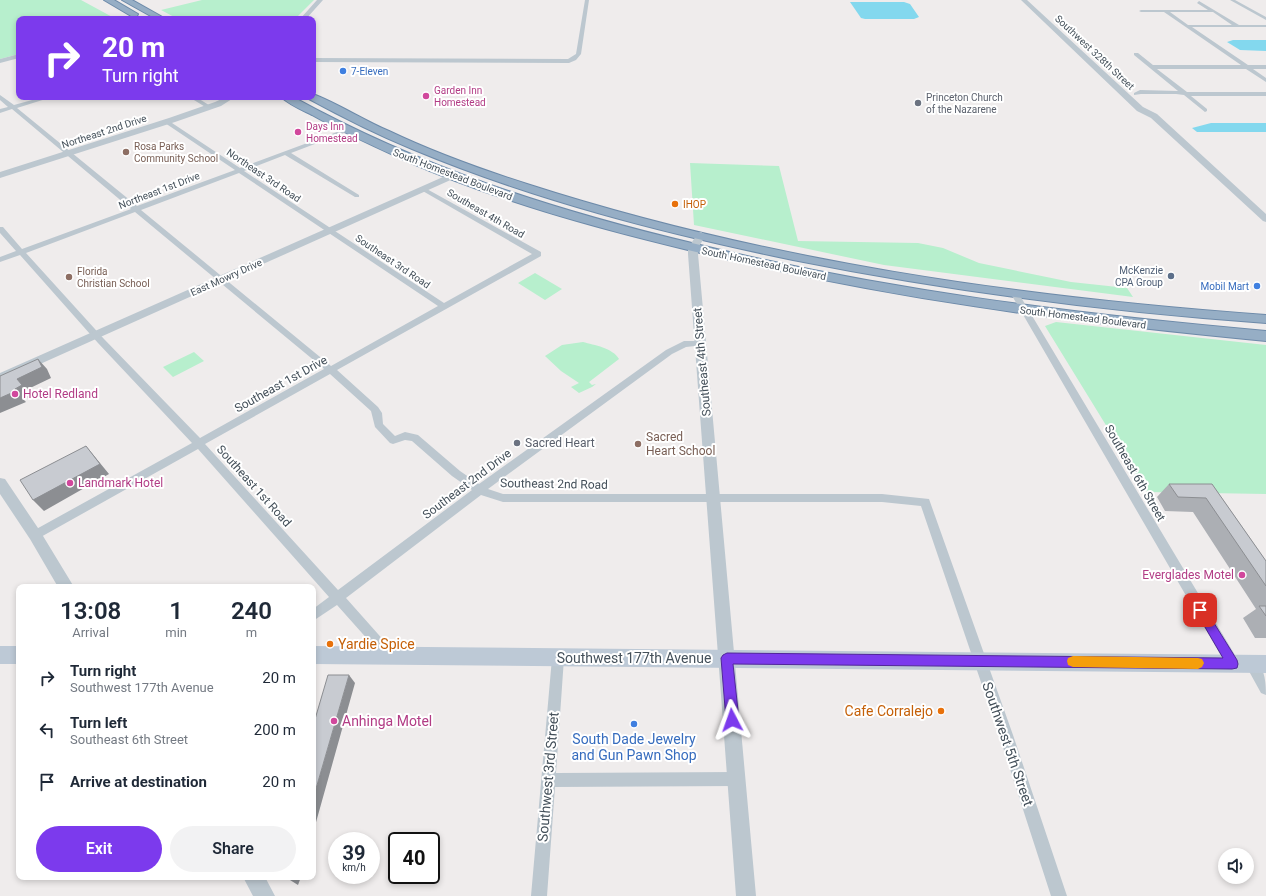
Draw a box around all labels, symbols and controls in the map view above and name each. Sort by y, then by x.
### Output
street label: Southwest 328th Street [1053,13,1137,92]
text: 20 m [102,31,165,64]
icon: right [36,32,88,84]
text: Turn right [102,65,179,86]
marker: 7-Eleven [338,66,348,76]
place label: 7-Eleven [351,66,388,77]
place label: Garden Inn Homestead [434,85,486,108]
marker: Garden Inn Homestead [421,91,431,101]
place label: Princeton Church of the Nazarene [926,92,1003,115]
marker: Princeton Church of the Nazarene [913,98,923,108]
street label: Northeast 2nd Drive [60,113,148,150]
place label: Days Inn Homestead [306,121,358,144]
marker: Days Inn Homestead [293,127,303,137]
place label: Rosa Parks Community School [134,141,218,164]
marker: Rosa Parks Community School [121,147,131,157]
street label: Northeast 3rd Road [225,147,303,204]
street label: South Homestead Boulevard [392,147,514,202]
street label: Northeast 1st Drive [117,170,201,211]
street label: Southeast 4th Road [445,187,526,240]
marker: IHOP [670,199,680,209]
place label: IHOP [683,199,706,210]
street label: Southeast 3rd Road [353,232,432,290]
street label: South Homestead Boulevard [701,245,827,282]
street label: East Mowry Drive [189,257,264,298]
place label: McKenzie CPA Group [1115,265,1163,288]
place label: Florida Christian School [77,266,150,289]
marker: McKenzie CPA Group [1166,271,1176,281]
marker: Florida Christian School [64,272,74,282]
place label: Mobil Mart [1201,281,1249,292]
marker: Mobil Mart [1252,281,1262,291]
street label: South Homestead Boulevard [1019,304,1147,331]
street label: Southeast 4th Street [690,307,714,417]
street label: Southeast 1st Drive [232,353,330,415]
place label: Hotel Redland [23,387,98,401]
marker: Hotel Redland [10,389,20,399]
street label: Southeast 6th Street [1102,422,1168,524]
place label: Sacred Heart School [646,430,715,458]
place label: Sacred Heart [525,436,595,450]
marker: Sacred Heart [512,438,522,448]
marker: Sacred Heart School [633,439,643,449]
street label: Southeast 1st Road [214,442,294,530]
street label: Southeast 2nd Drive [420,446,514,522]
place label: Landmark Hotel [78,476,163,490]
street label: Southeast 2nd Road [500,476,608,492]
marker: Landmark Hotel [65,478,75,488]
place label: Everglades Motel [1142,568,1234,582]
marker: Everglades Motel [1237,570,1247,580]
pin [1183,593,1217,627]
text: 13:08 [60,597,121,625]
text: 1 [169,597,183,625]
text: 240 [231,597,272,625]
icon: arrive [1189,599,1211,621]
text: Arrival [72,625,109,640]
text: min [165,625,187,640]
text: m [246,625,257,640]
place label: Yardie Spice [338,636,415,652]
marker: Yardie Spice [325,639,335,649]
street label: Southwest 177th Avenue [557,650,711,666]
text: Turn right [70,662,136,680]
icon: right [36,667,58,689]
text: 20 m [262,669,296,687]
text: Southwest 177th Avenue [70,680,214,695]
street label: Southwest 5th Street [979,680,1037,808]
position arrow [711,699,753,741]
place label: Cafe Corralejo [845,703,933,719]
marker: Cafe Corralejo [936,706,946,716]
street label: Southwest 3rd Street [534,711,562,843]
place label: Anhinga Motel [342,713,432,729]
text: Turn left [70,714,127,732]
marker: Anhinga Motel [329,716,339,726]
icon: left [36,719,58,741]
marker: South Dade Jewelry and Gun Pawn Shop [629,719,639,729]
text: 200 m [254,721,296,739]
place label: South Dade Jewelry and Gun Pawn Shop [571,731,697,763]
text: Southeast 6th Street [70,732,188,747]
icon: arrive [36,771,58,793]
text: Arrive at destination [70,773,207,791]
text: 20 m [262,773,296,791]
button: Exit [36,826,162,872]
button: Share [170,826,296,872]
speed limit sign: 40 [388,832,440,884]
text: 39 [343,841,365,865]
map controls [1218,848,1254,884]
button: sound [1218,848,1254,884]
text: km/h [342,862,366,873]

